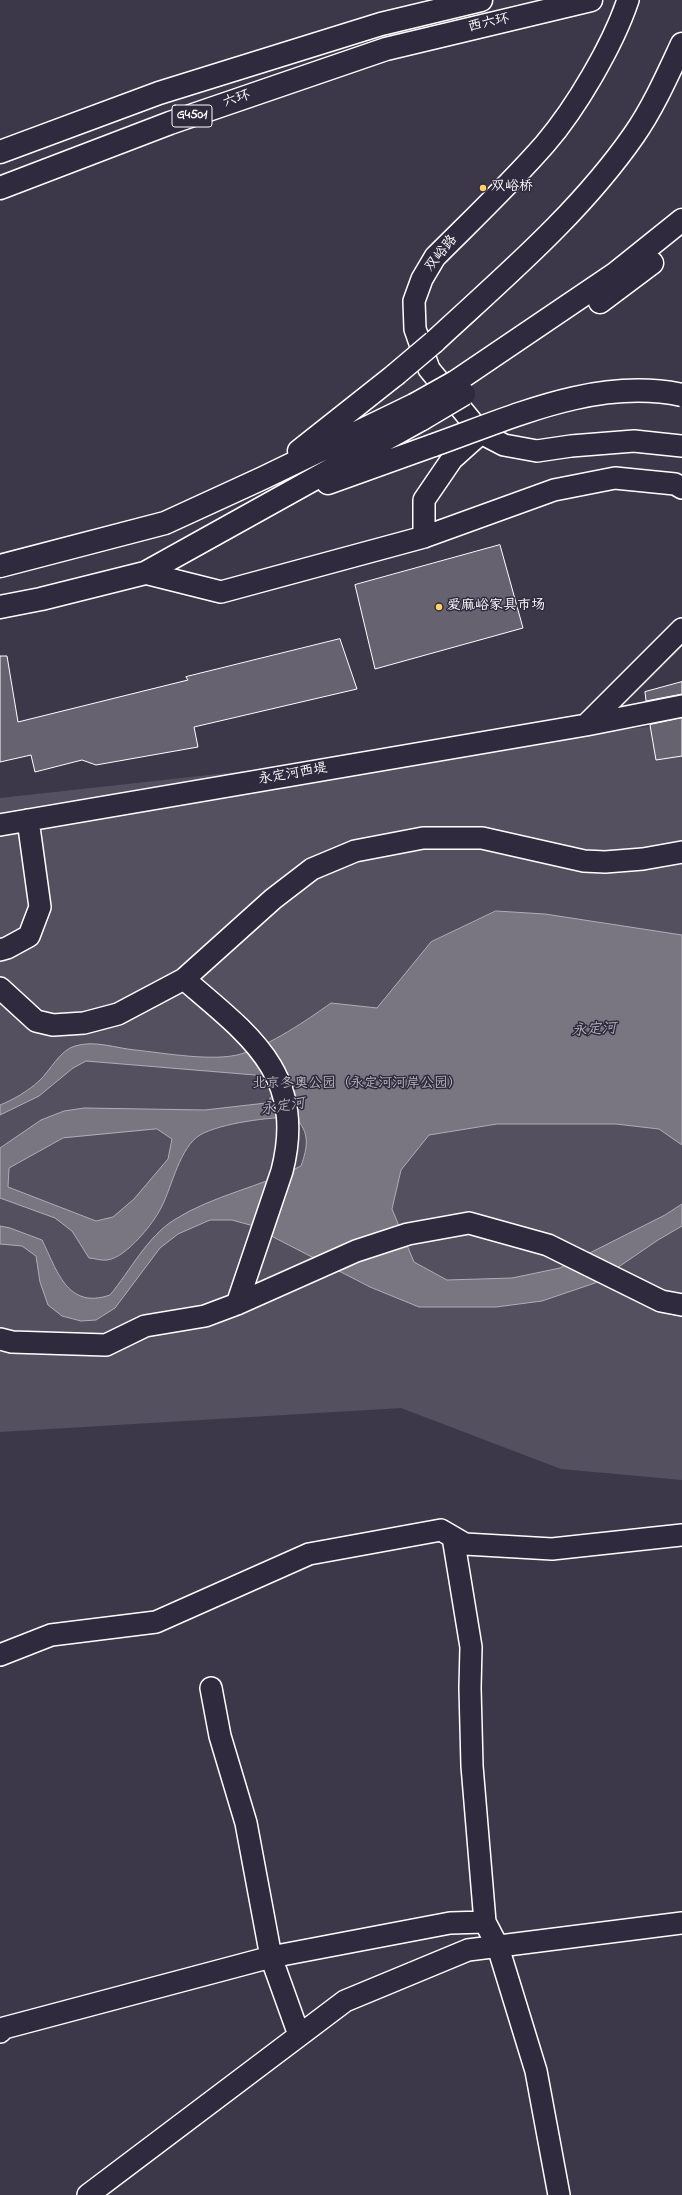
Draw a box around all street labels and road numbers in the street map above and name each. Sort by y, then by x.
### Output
street label: 西六环 [467,11,511,37]
street label: 六环 [221,87,253,113]
road number: G4501 [172,105,212,127]
street label: 双峪路 [422,232,462,276]
street label: 永定河西堤 [257,761,329,789]

